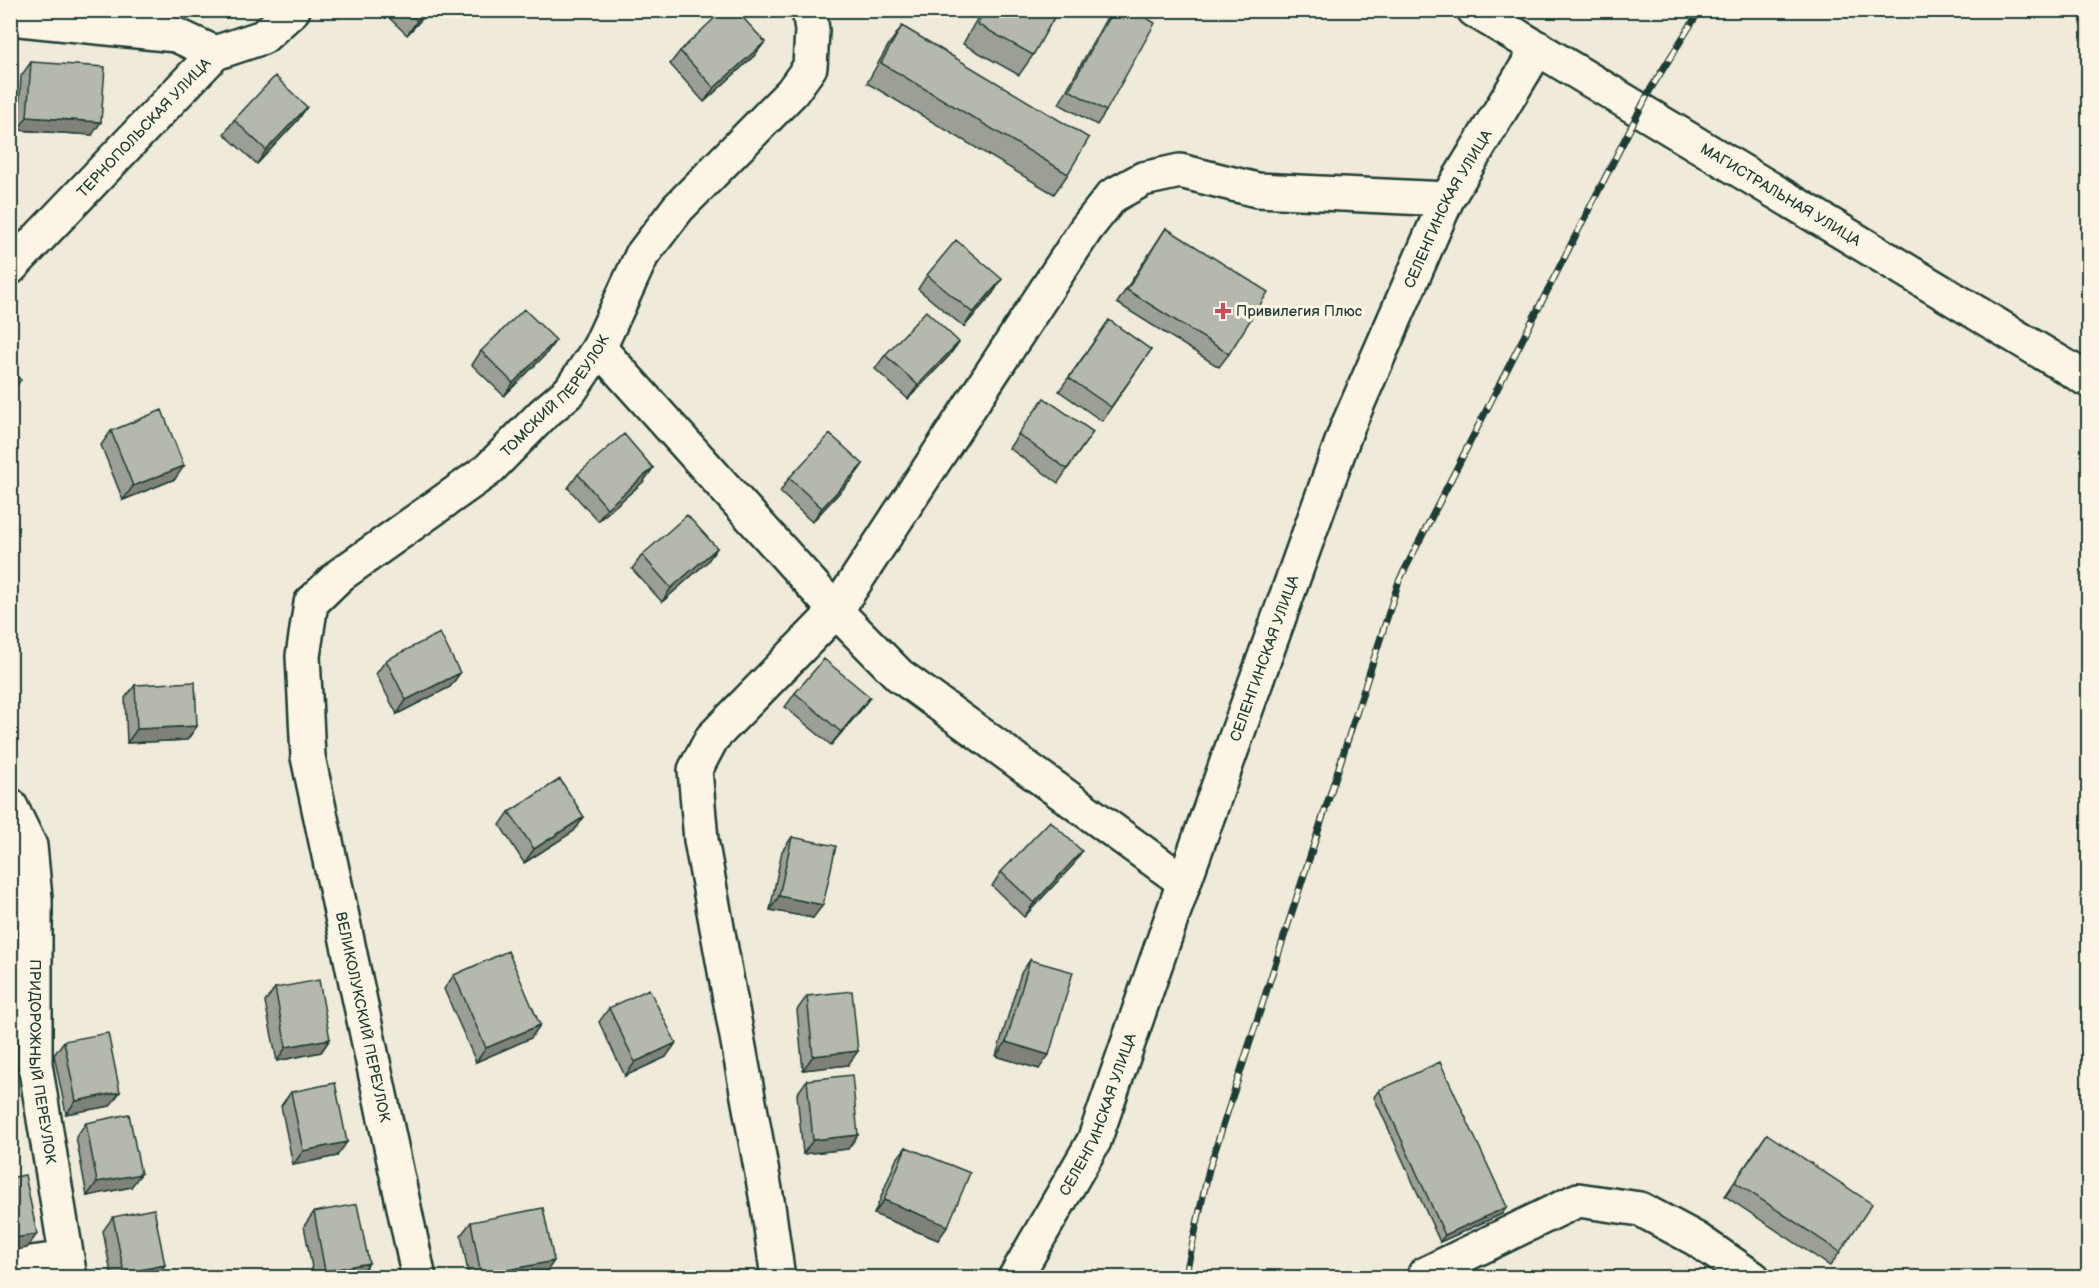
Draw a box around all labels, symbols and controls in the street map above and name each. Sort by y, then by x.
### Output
street label: ТЕРНОПОЛЬСКАЯ УЛИЦА [73,54,216,202]
street label: СЕЛЕНГИНСКАЯ УЛИЦА [1400,126,1497,291]
street label: МАГИСТРАЛЬНАЯ УЛИЦА [1697,140,1865,251]
marker: Привилегия Плюс [1214,302,1232,320]
place label: Привилегия Плюс [1236,302,1363,321]
street label: ТОМСКИЙ ПЕРЕУЛОК [497,332,614,461]
street label: СЕЛЕНГИНСКАЯ УЛИЦА [1226,572,1304,744]
street label: ВЕЛИКОЛУКСКИЙ ПЕРЕУЛОК [331,910,394,1124]
street label: ПРИДОРОЖНЫЙ ПЕРЕУЛОК [25,959,60,1166]
street label: СЕЛЕНГИНСКАЯ УЛИЦА [1055,1030,1141,1200]

